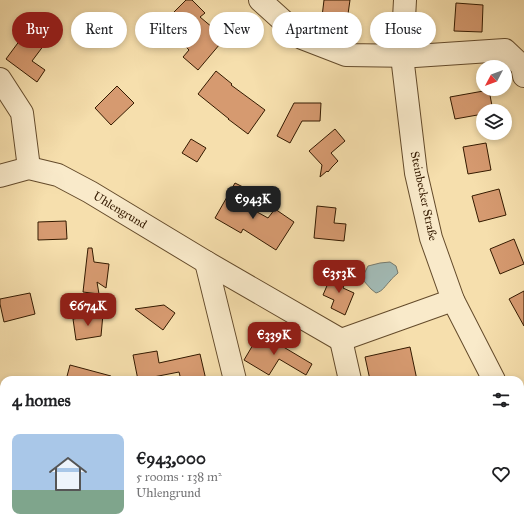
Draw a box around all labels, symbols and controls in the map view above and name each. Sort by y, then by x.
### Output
chip: Buy [12,12,63,48]
chip: Rent [71,12,127,48]
chip: Filters [135,12,201,48]
chip: New [209,12,264,48]
chip: Apartment [272,12,362,48]
chip: House [370,12,436,48]
north arrow [476,60,512,96]
map controls [476,60,512,140]
button: layers [476,104,512,140]
street label: Steinbecker Straße [408,150,440,242]
pin: €943K [225,186,281,220]
street label: Uhlengrund [90,189,149,232]
text: €943K [235,191,271,207]
pin: €353K [311,260,367,294]
text: €353K [322,265,356,281]
pin: €674K [60,293,116,327]
text: €674K [69,298,107,314]
pin: €339K [246,322,302,356]
text: €339K [257,327,291,343]
icon: filters [490,389,512,411]
text: 4 homes [12,390,71,411]
text: €943,000 [136,448,206,469]
icon: home [44,450,92,498]
icon: heart [490,463,512,485]
text: 5 rooms · 138 m² [136,469,222,485]
text: Uhlengrund [136,485,201,501]

